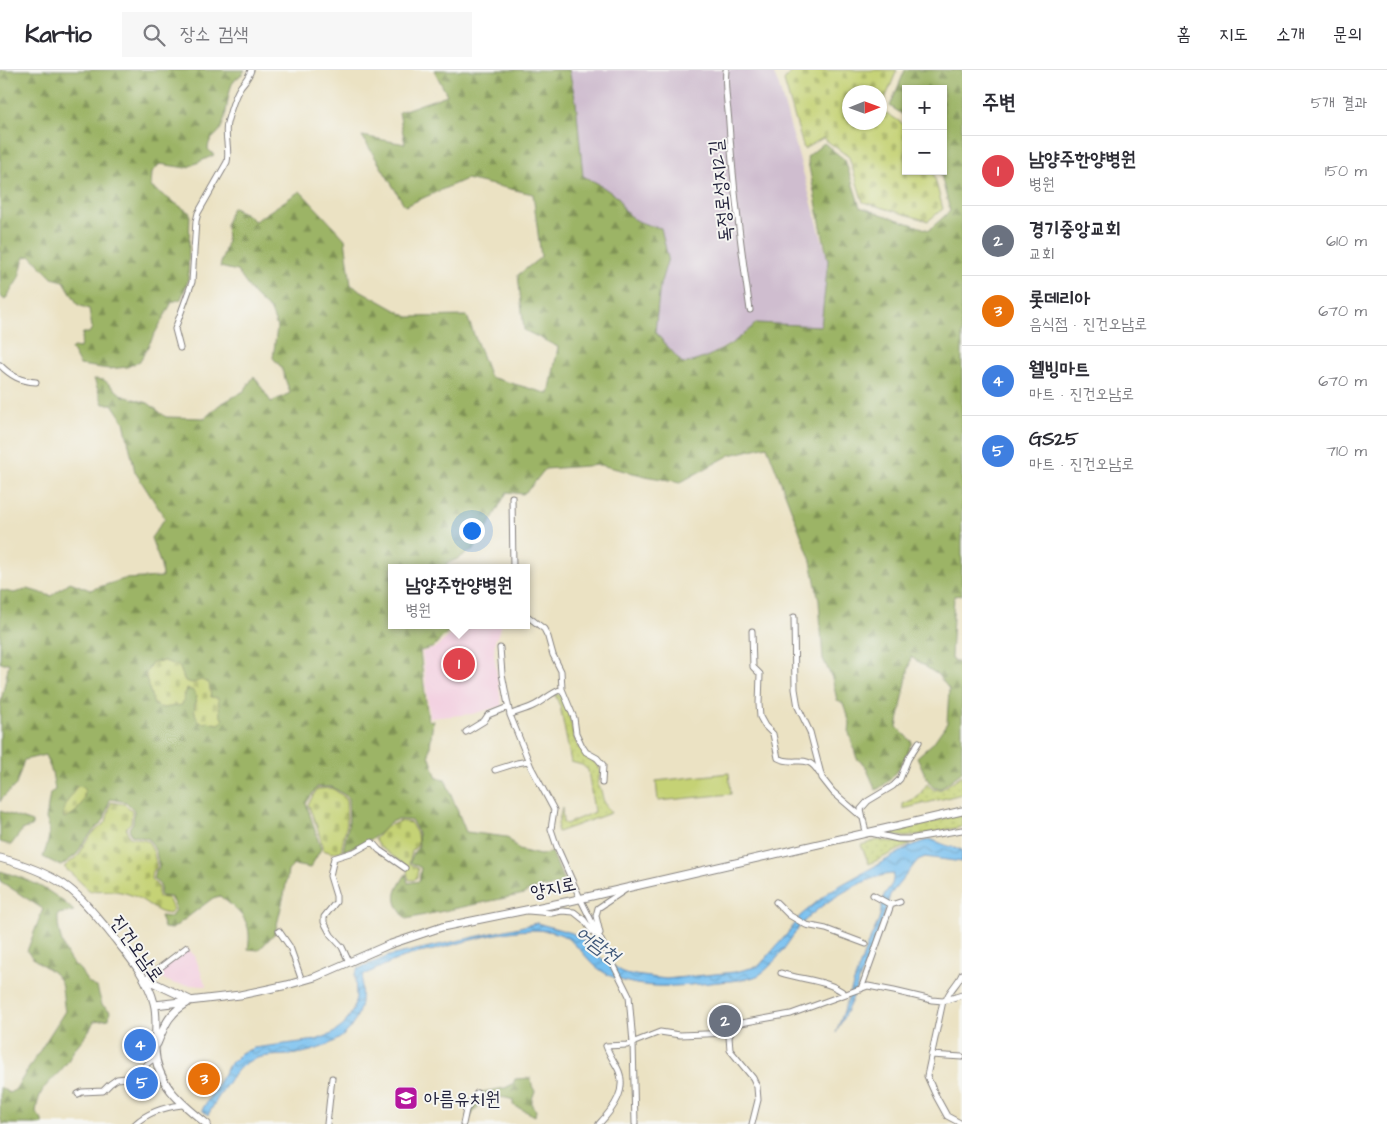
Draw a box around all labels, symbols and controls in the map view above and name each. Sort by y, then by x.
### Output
search box [122,12,472,57]
text: Kartio [25,18,92,52]
icon: search [140,21,168,49]
text: 장소 검색 [180,21,249,48]
text: 홈 [1177,22,1191,47]
text: 지도 [1219,22,1248,47]
text: 소개 [1276,22,1305,47]
text: 문의 [1333,22,1362,47]
north arrow [842,85,887,130]
map controls [902,85,947,175]
button: + [902,85,947,130]
text: 주변 [982,88,1016,117]
text: 5개 결과 [1311,92,1367,114]
button: − [902,130,947,175]
street label: 독정로성지2길 [703,138,740,243]
text: 남양주한양병원 [1029,146,1136,173]
text: 1 [997,160,999,182]
text: 150 m [1325,160,1367,182]
text: 병원 [1029,173,1055,195]
text: 경기중앙교회 [1029,216,1121,243]
text: 2 [993,230,1003,252]
text: 610 m [1326,230,1367,252]
text: 교회 [1029,243,1055,265]
text: 롯데리아 [1029,286,1090,313]
text: 3 [994,300,1002,322]
text: 670 m [1318,300,1367,322]
text: 음식점 · 진건오남로 [1029,313,1147,335]
text: 웰빙마트 [1029,356,1090,383]
text: 4 [993,370,1003,392]
text: 670 m [1318,370,1367,392]
text: 마트 · 진건오남로 [1029,383,1134,405]
text: GS25 [1029,426,1079,453]
text: 5 [992,440,1004,462]
text: 710 m [1326,440,1367,462]
text: 마트 · 진건오남로 [1029,453,1134,475]
your location [459,518,485,544]
popup [388,564,530,629]
text: 남양주한양병원 [405,572,513,599]
text: 병원 [405,599,431,621]
pin: 1 [443,645,475,683]
street label: 양지로 [528,870,579,906]
street label: 진건오남로 [104,910,170,988]
water label: 어람천 [570,919,627,971]
pin: 2 [709,1002,741,1040]
pin: 4 [124,1026,156,1064]
pin: 3 [188,1060,220,1098]
pin: 5 [126,1064,158,1102]
school or university icon: 아름유치원 [393,1085,419,1111]
place label: 아름유치원 [424,1086,500,1113]

